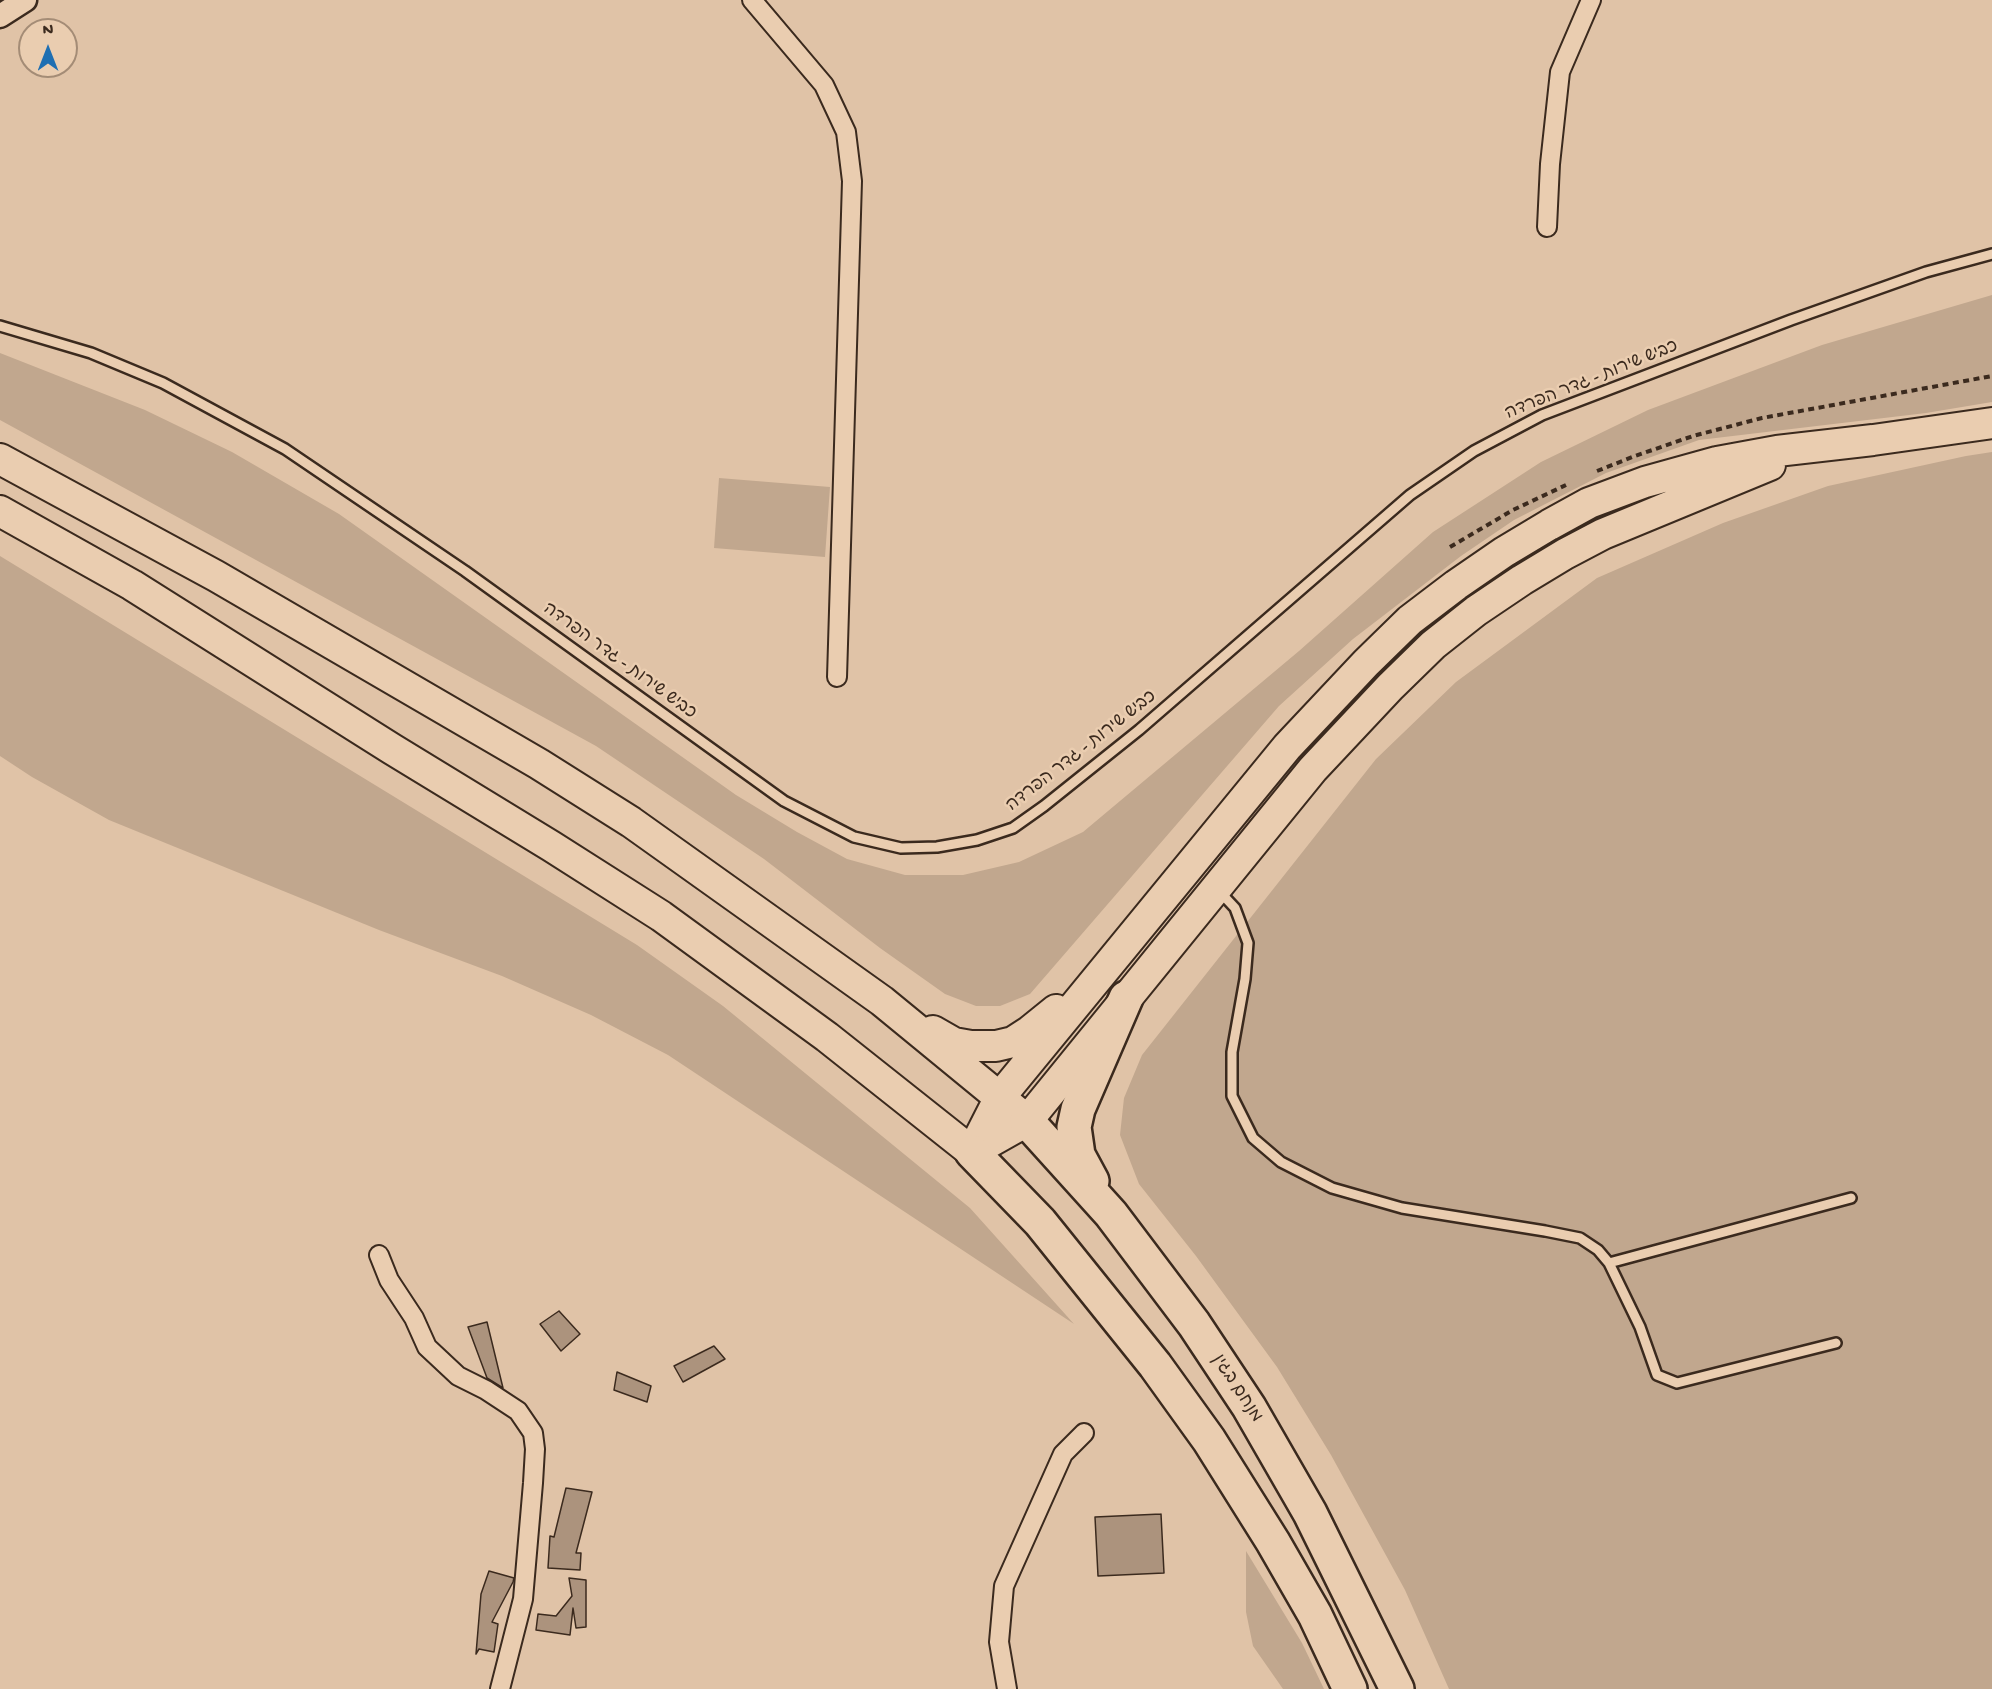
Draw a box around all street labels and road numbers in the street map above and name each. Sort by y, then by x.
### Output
street label: כביש שירות - גדר הפרדה [1502,336,1682,426]
street label: כביש שירות - גדר הפרדה [538,599,700,725]
street label: כביש שירות - גדר הפרדה [1003,687,1161,817]
street label: מנחם בגין [1206,1351,1266,1427]

